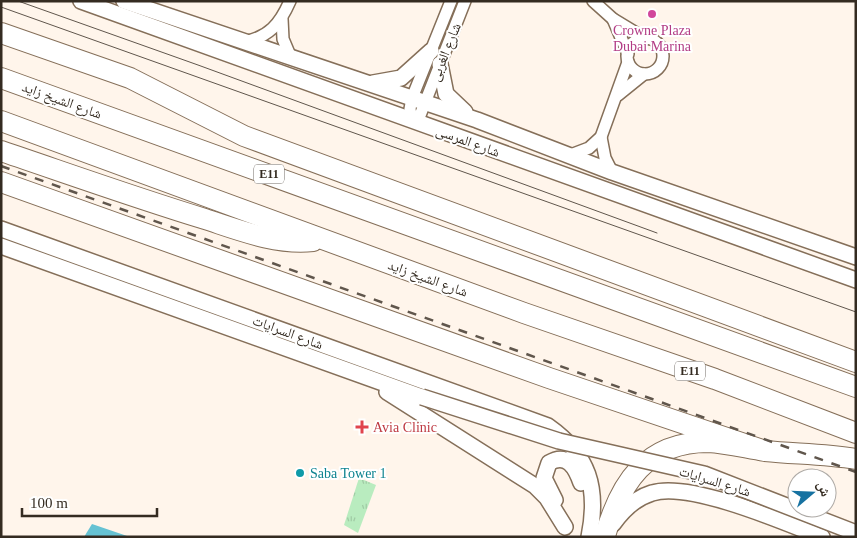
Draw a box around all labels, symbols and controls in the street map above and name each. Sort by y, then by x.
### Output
marker: Crowne Plaza Dubai Marina [646,8,658,20]
street label: شارع الغربى [427,21,466,84]
place label: Crowne Plaza Dubai Marina [613,23,692,54]
street label: شارع الشيخ زايد [19,79,104,124]
street label: شارع المرسى [433,123,502,162]
road number: E11 [254,164,284,183]
street label: شارع الشيخ زايد [385,257,470,302]
street label: شارع السرايات [250,313,325,354]
road number: E11 [675,362,705,381]
marker: Avia Clinic [355,420,369,434]
place label: Avia Clinic [373,420,437,435]
street label: شارع السرايات [677,464,752,501]
place label: Saba Tower 1 [310,466,387,481]
marker: Saba Tower 1 [294,467,306,479]
north arrow [787,468,837,518]
text: ش [813,479,833,499]
scale bar [22,486,158,518]
text: 100 m [30,495,68,511]

